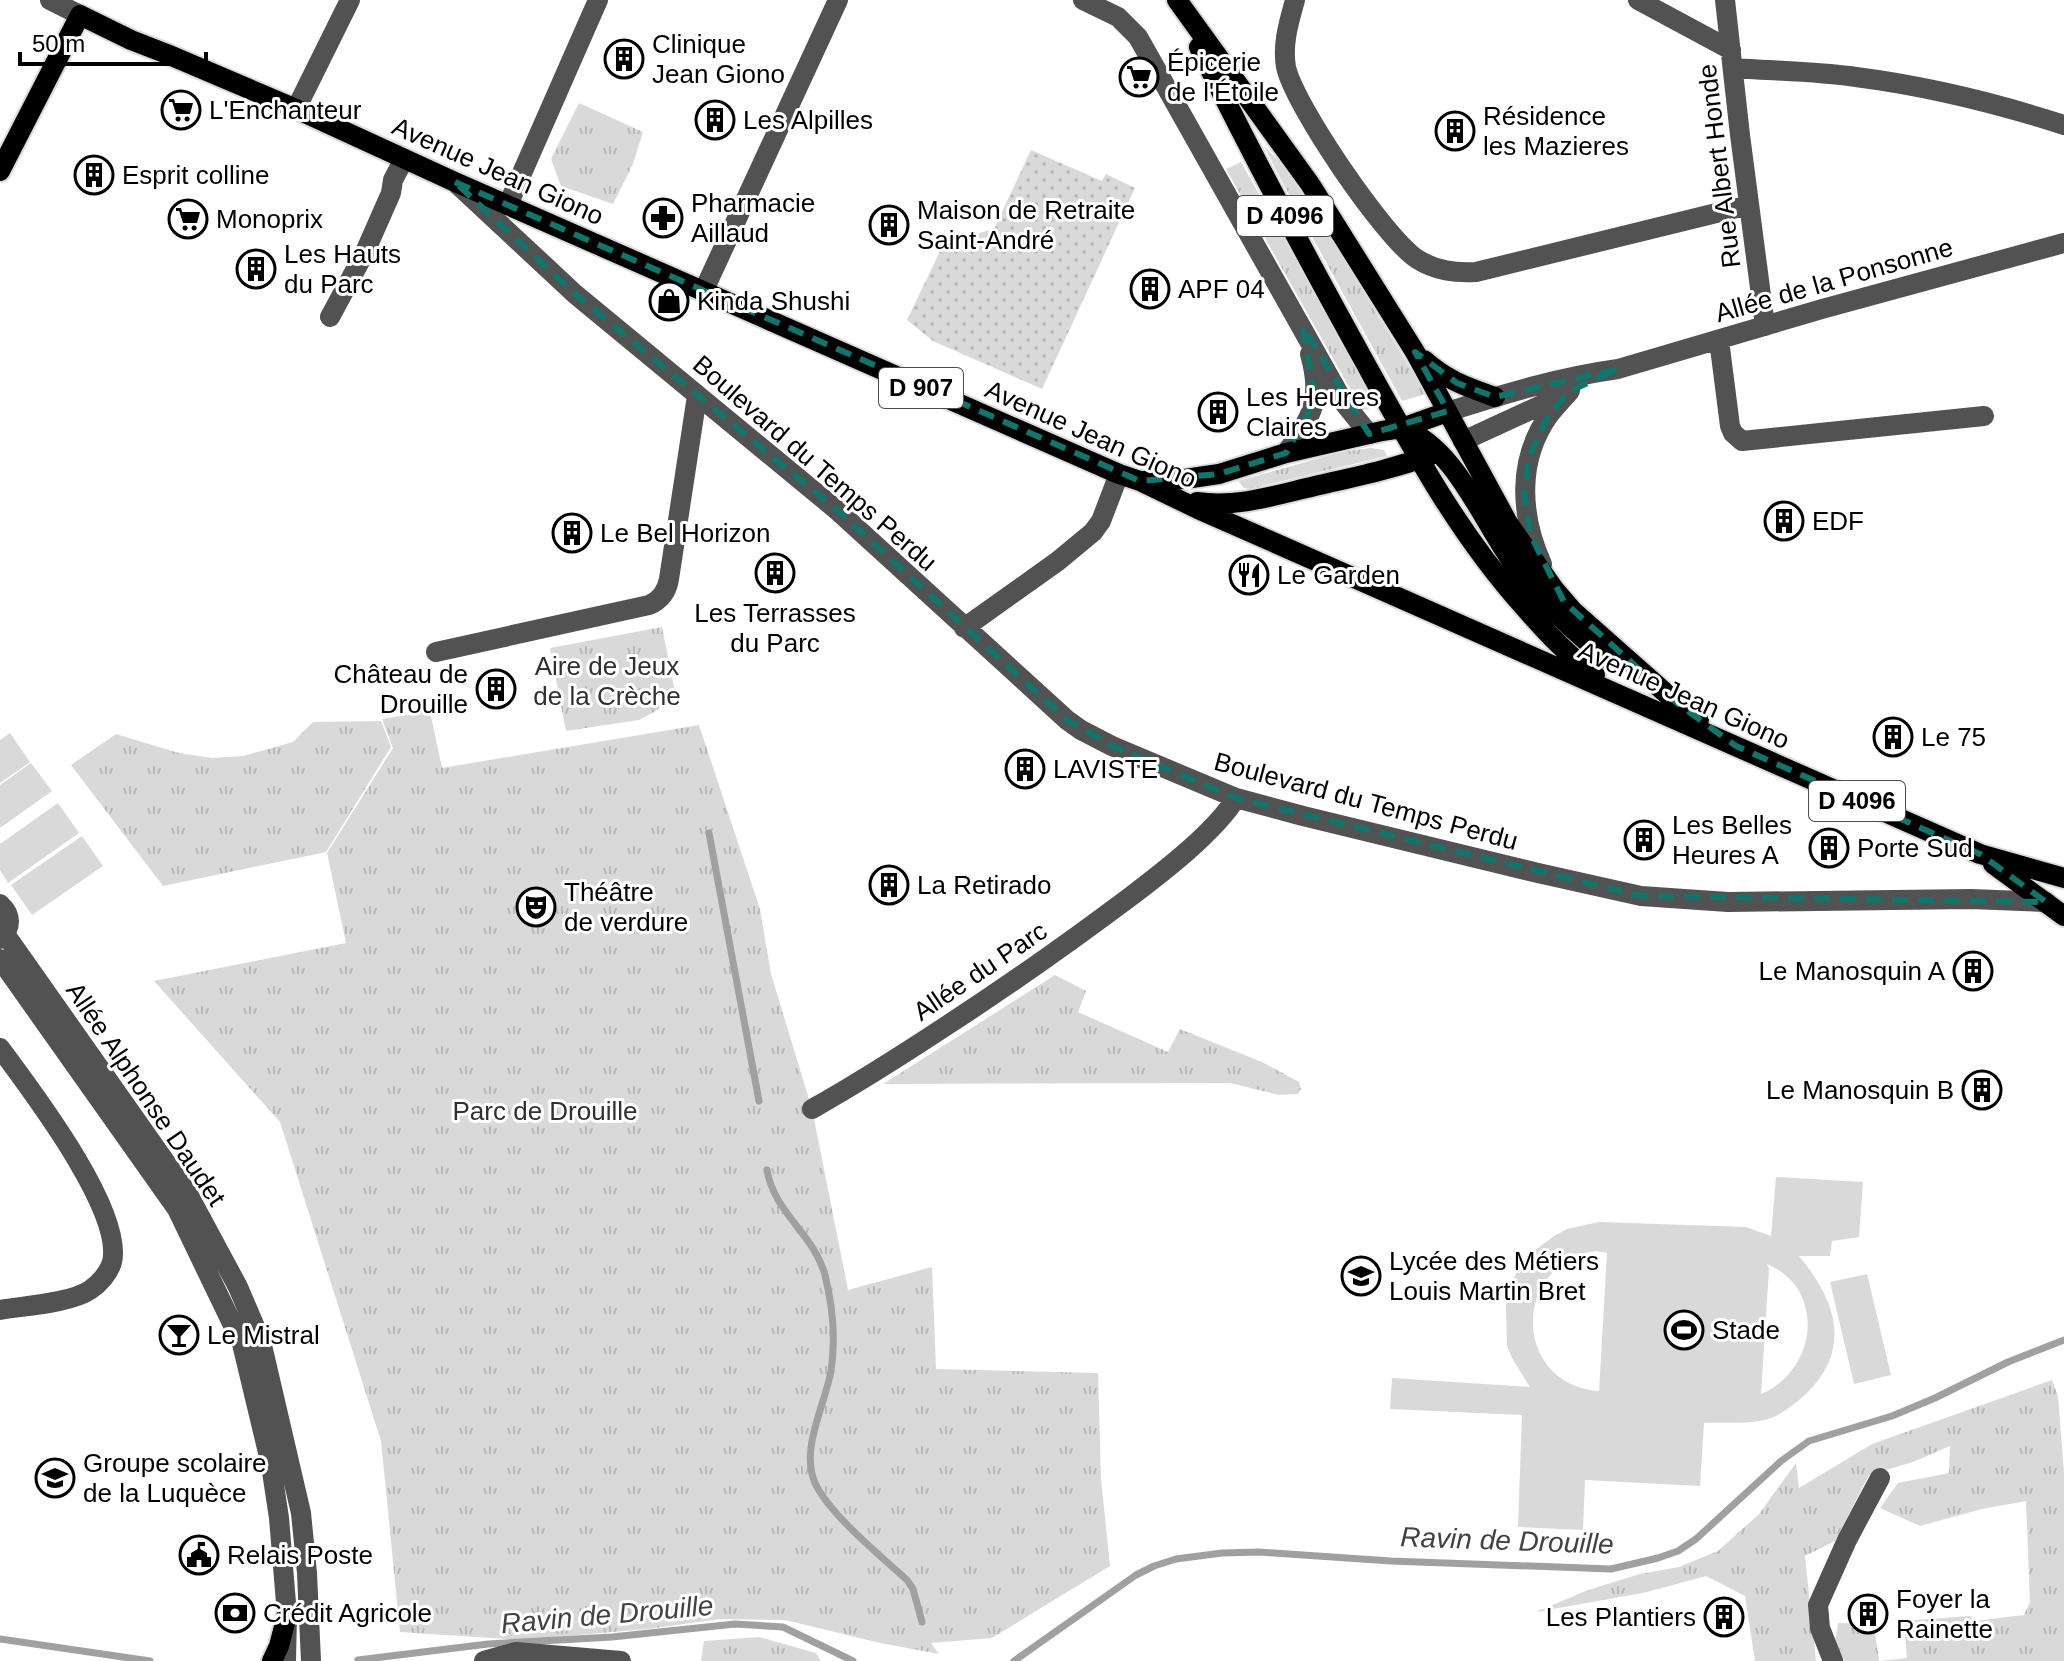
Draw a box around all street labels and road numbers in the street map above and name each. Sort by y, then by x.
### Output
street label: Rue Albert Honde [1692,62,1746,270]
street label: Avenue Jean Giono [388,111,608,231]
road number: D 4096 [1237,196,1333,236]
street label: Allée de la Ponsonne [1712,232,1956,328]
street label: Boulevard du Temps Perdu [687,349,943,577]
road number: D 907 [879,368,963,408]
street label: Avenue Jean Giono [981,374,1201,494]
street label: Avenue Jean Giono [1574,635,1794,755]
street label: Boulevard du Temps Perdu [1211,746,1521,856]
road number: D 4096 [1809,781,1905,821]
street label: Allée du Parc [908,915,1052,1027]
street label: Allée Alphonse Daudet [60,977,232,1212]

